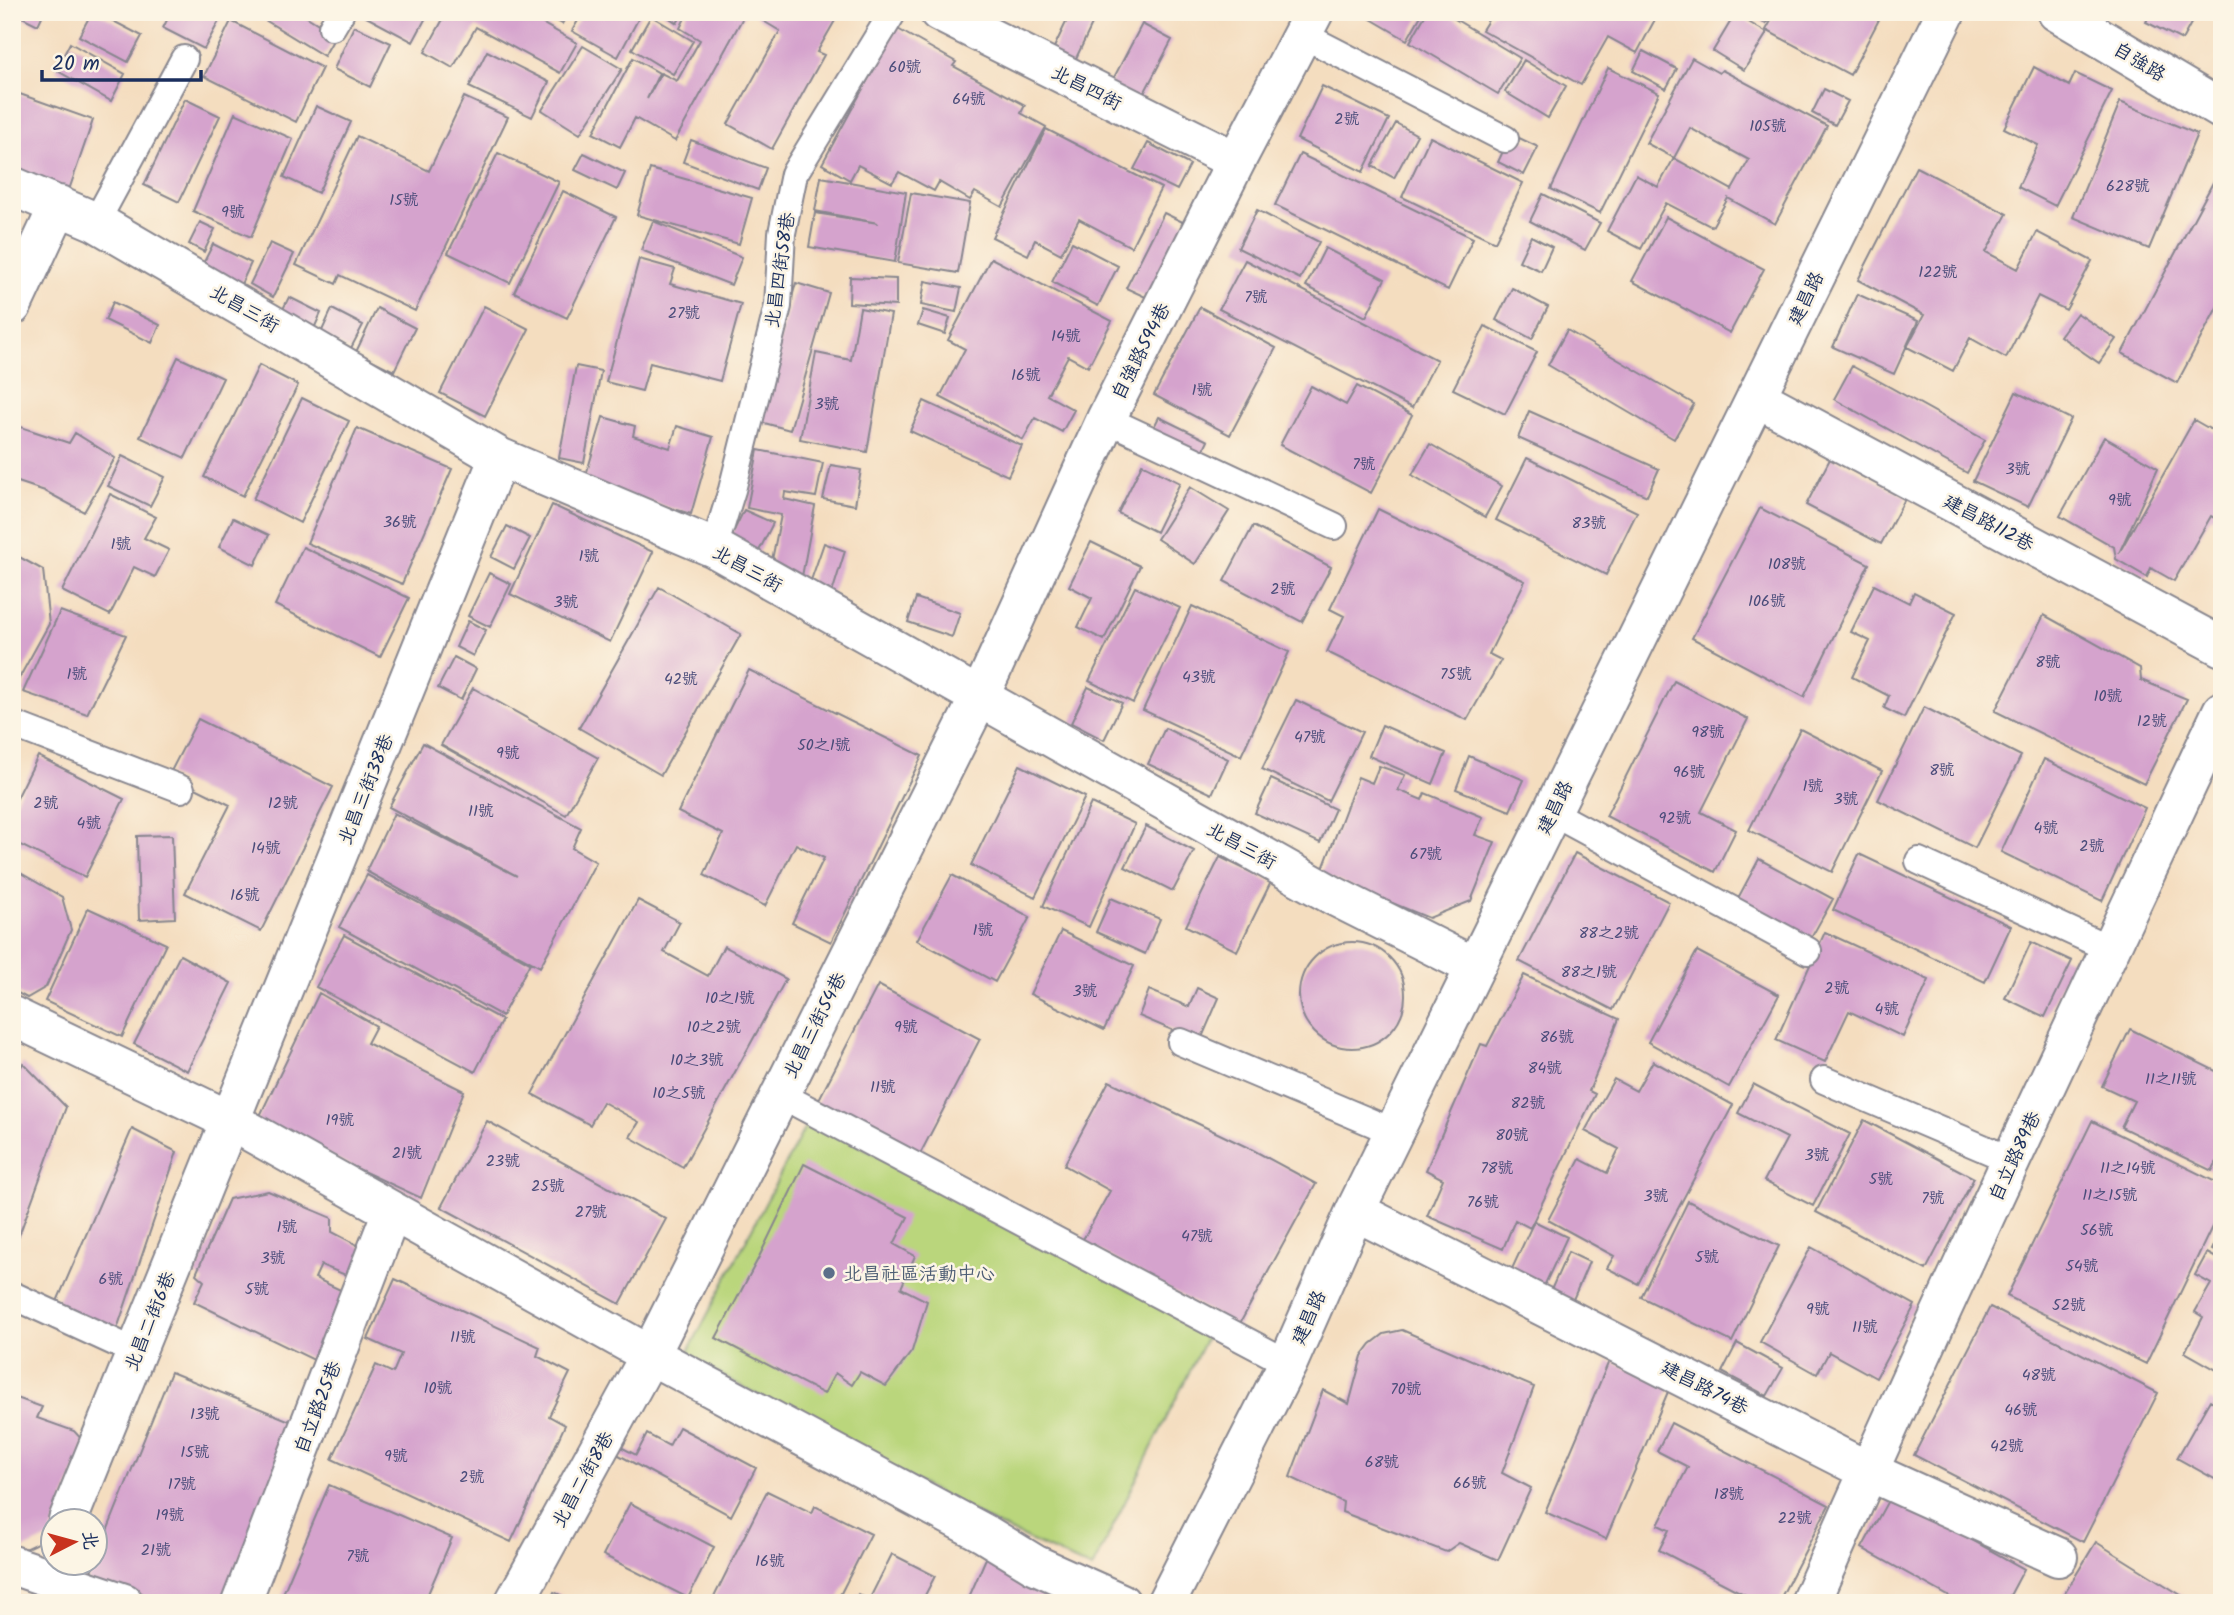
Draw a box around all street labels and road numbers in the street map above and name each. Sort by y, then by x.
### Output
street label: 自強路 [2107,35,2171,90]
street label: 北昌四街 [1045,58,1127,119]
street label: 北昌四街58巷 [758,210,804,330]
street label: 建昌路 [1781,267,1833,331]
street label: 北昌三街 [204,278,284,342]
street label: 自強路594巷 [1104,298,1179,406]
street label: 建昌路112巷 [1937,487,2039,560]
street label: 北昌三街 [707,538,788,601]
street label: 北昌三街38巷 [331,730,403,850]
street label: 建昌路 [1530,776,1582,840]
street label: 北昌三街 [1201,815,1282,878]
street label: 北昌三街54巷 [776,968,855,1084]
street label: 自立路89巷 [1982,1107,2050,1207]
street label: 北昌二街6巷 [117,1267,185,1376]
street label: 建昌路 [1285,1286,1335,1350]
street label: 建昌路74巷 [1655,1354,1753,1424]
street label: 自立路25巷 [287,1357,350,1458]
street label: 北昌二街8巷 [545,1426,623,1534]

